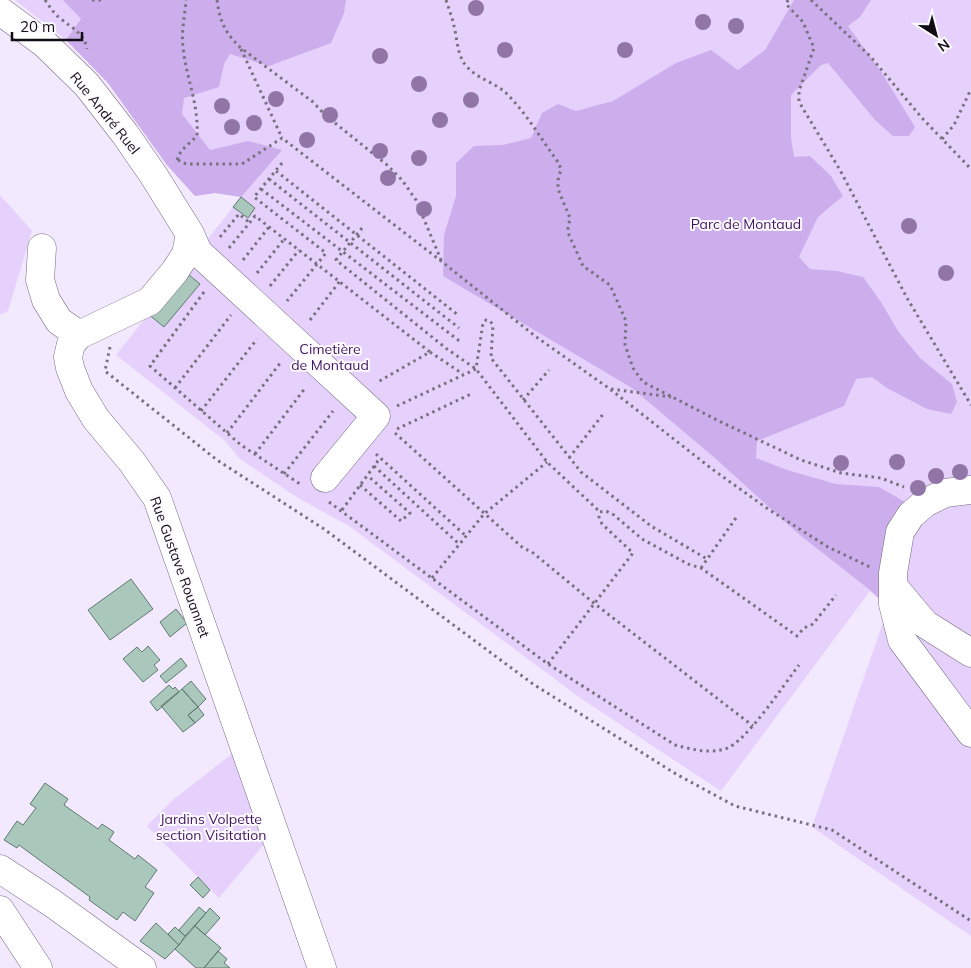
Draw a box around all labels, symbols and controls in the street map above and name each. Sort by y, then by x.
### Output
scale bar [12,10,82,42]
north arrow [911,10,961,60]
text: 20 m [20,17,55,36]
text: N [934,35,953,56]
street label: Rue André Ruel [66,68,144,158]
park label: Parc de Montaud [691,215,801,233]
park label: Cimetière de Montaud [291,340,369,374]
street label: Rue Gustave Rouannet [146,494,214,640]
park label: Jardins Volpette section Visitation [156,810,266,844]

